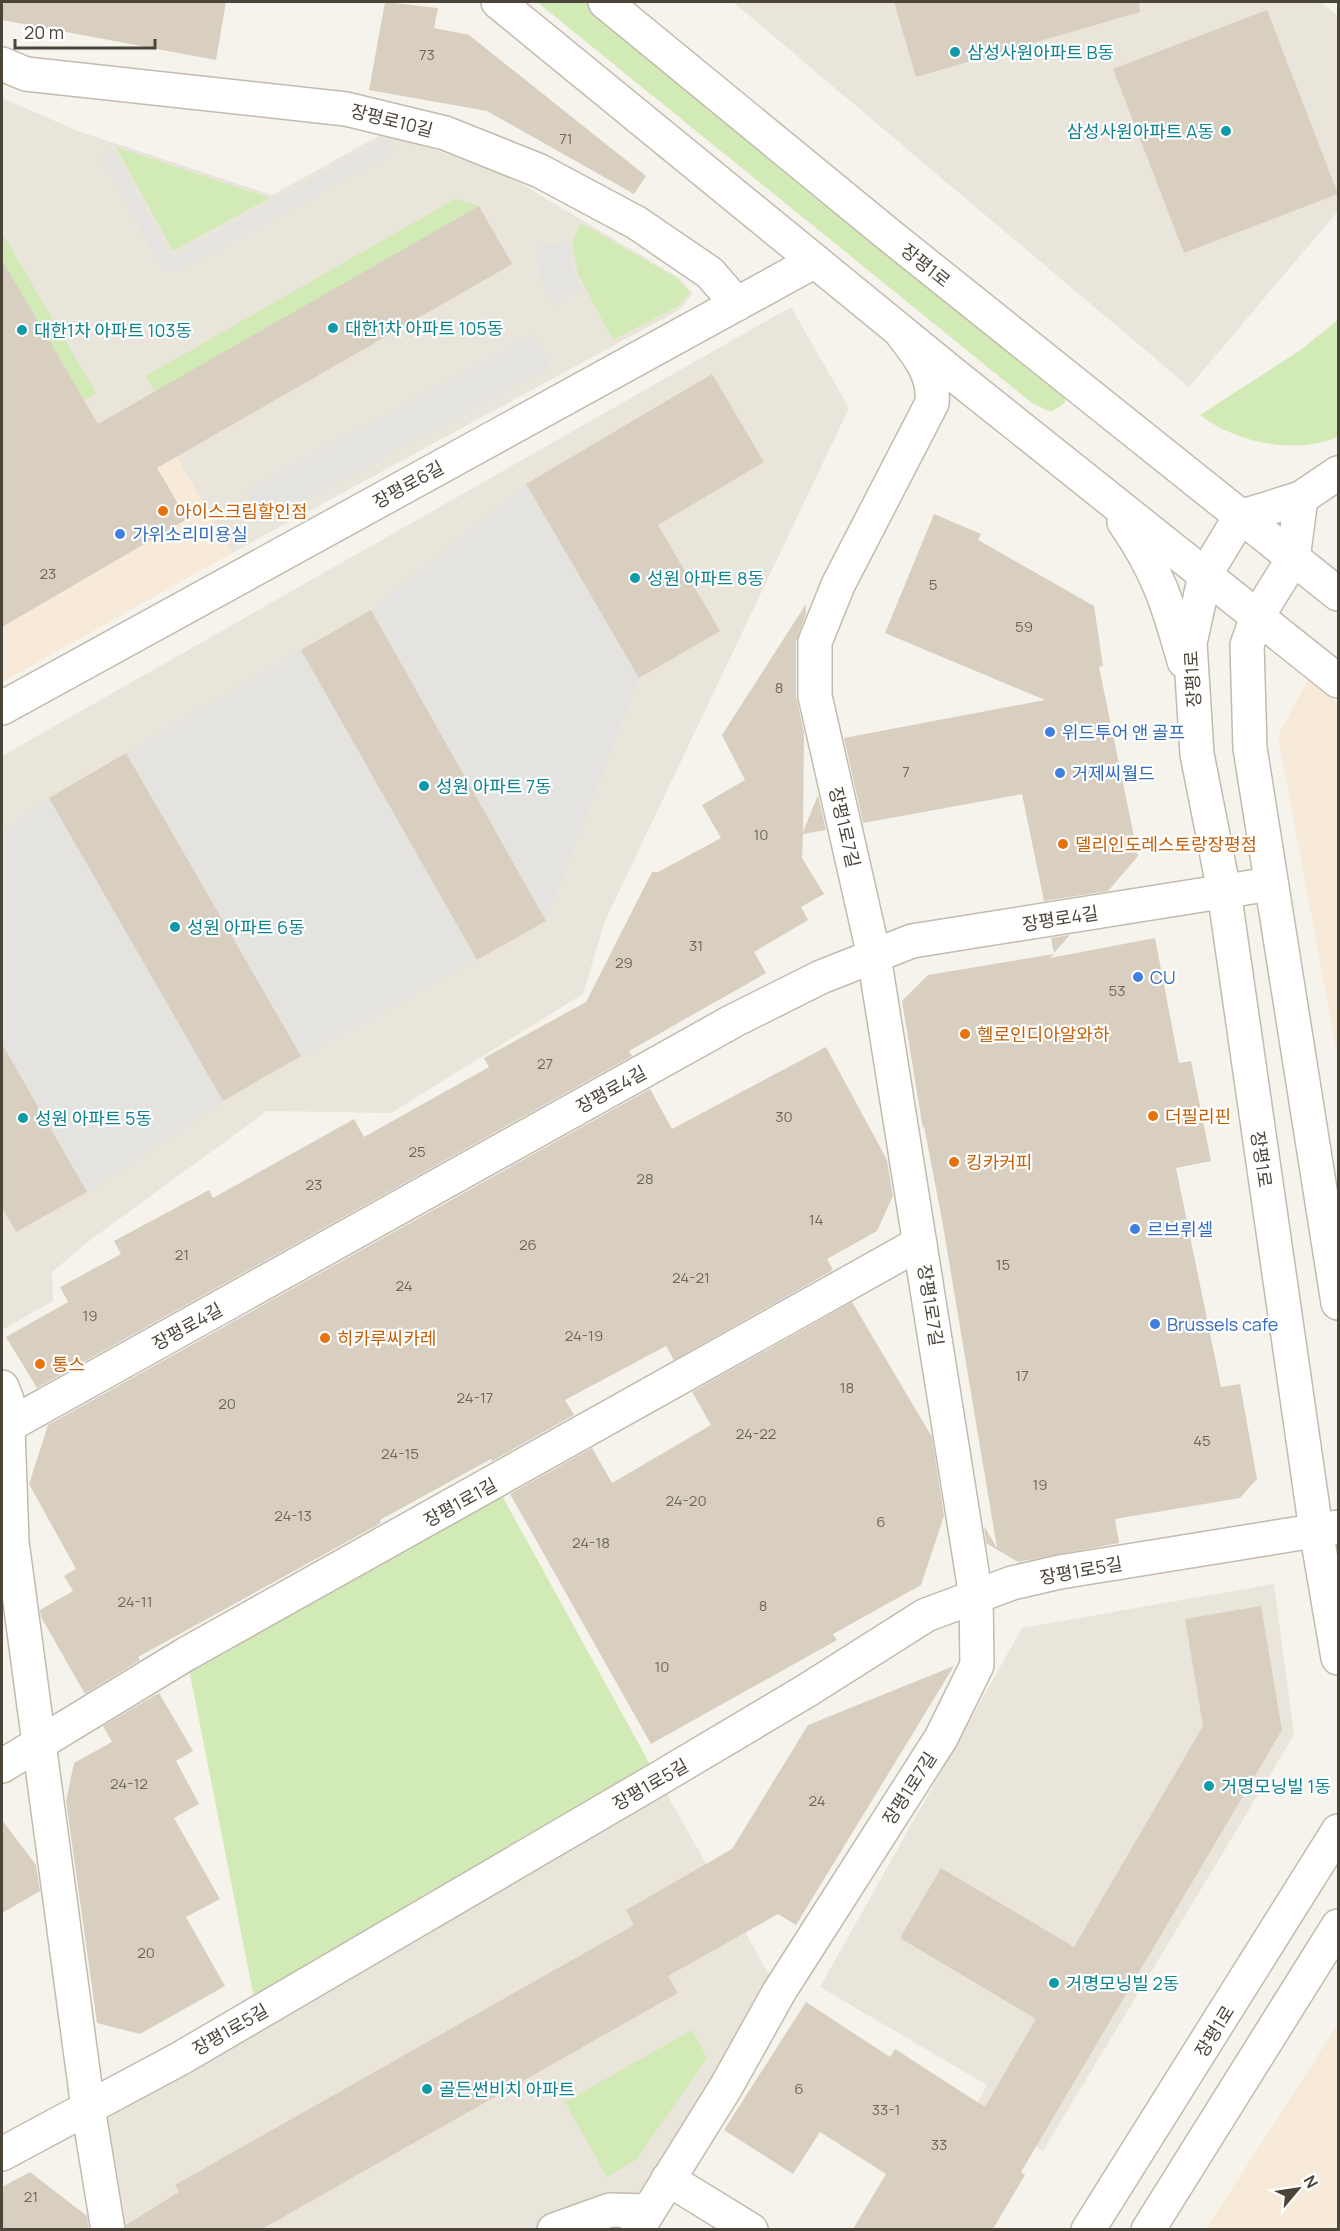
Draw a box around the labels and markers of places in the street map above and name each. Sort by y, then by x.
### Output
place label: 삼성사원아파트 B동 [967,40,1114,64]
marker: 삼성사원아파트 B동 [948,45,962,59]
place label: 삼성사원아파트 A동 [1067,119,1214,143]
marker: 삼성사원아파트 A동 [1219,124,1233,138]
place label: 대한1차 아파트 105동 [345,316,504,340]
place label: 대한1차 아파트 103동 [34,318,192,342]
marker: 대한1차 아파트 105동 [326,321,340,335]
marker: 대한1차 아파트 103동 [15,323,29,337]
place label: 아이스크림할인점 [175,499,307,523]
marker: 아이스크림할인점 [156,504,170,518]
place label: 가위소리미용실 [132,522,248,546]
marker: 가위소리미용실 [113,527,127,541]
place label: 성원 아파트 8동 [647,566,764,590]
marker: 성원 아파트 8동 [628,571,642,585]
place label: 위드투어 앤 골프 [1062,720,1185,744]
marker: 위드투어 앤 골프 [1043,725,1057,739]
place label: 거제씨월드 [1072,761,1155,785]
marker: 거제씨월드 [1053,766,1067,780]
place label: 성원 아파트 7동 [436,774,552,798]
marker: 성원 아파트 7동 [417,779,431,793]
place label: 델리인도레스토랑장평점 [1075,832,1257,856]
marker: 델리인도레스토랑장평점 [1056,837,1070,851]
place label: 성원 아파트 6동 [187,915,305,939]
marker: 성원 아파트 6동 [168,920,182,934]
place label: CU [1150,965,1176,989]
marker: CU [1131,970,1145,984]
place label: 헬로인디아알와하 [977,1022,1110,1046]
marker: 헬로인디아알와하 [958,1027,972,1041]
place label: 더필리핀 [1165,1104,1231,1128]
place label: 성원 아파트 5동 [35,1106,152,1130]
marker: 더필리핀 [1146,1109,1160,1123]
marker: 성원 아파트 5동 [16,1111,30,1125]
place label: 킹카커피 [966,1150,1032,1174]
marker: 킹카커피 [947,1155,961,1169]
place label: 르브뤼셀 [1147,1217,1213,1241]
marker: 르브뤼셀 [1128,1222,1142,1236]
place label: Brussels cafe [1167,1312,1278,1336]
marker: Brussels cafe [1148,1317,1162,1331]
place label: 히카루씨카레 [337,1326,436,1350]
marker: 히카루씨카레 [318,1331,332,1345]
place label: 통스 [52,1352,85,1376]
marker: 통스 [33,1357,47,1371]
place label: 거명모닝빌 1동 [1221,1774,1331,1798]
marker: 거명모닝빌 1동 [1202,1779,1216,1793]
place label: 거명모닝빌 2동 [1066,1971,1179,1995]
marker: 거명모닝빌 2동 [1047,1976,1061,1990]
place label: 골든썬비치 아파트 [439,2077,575,2101]
marker: 골든썬비치 아파트 [420,2082,434,2096]

